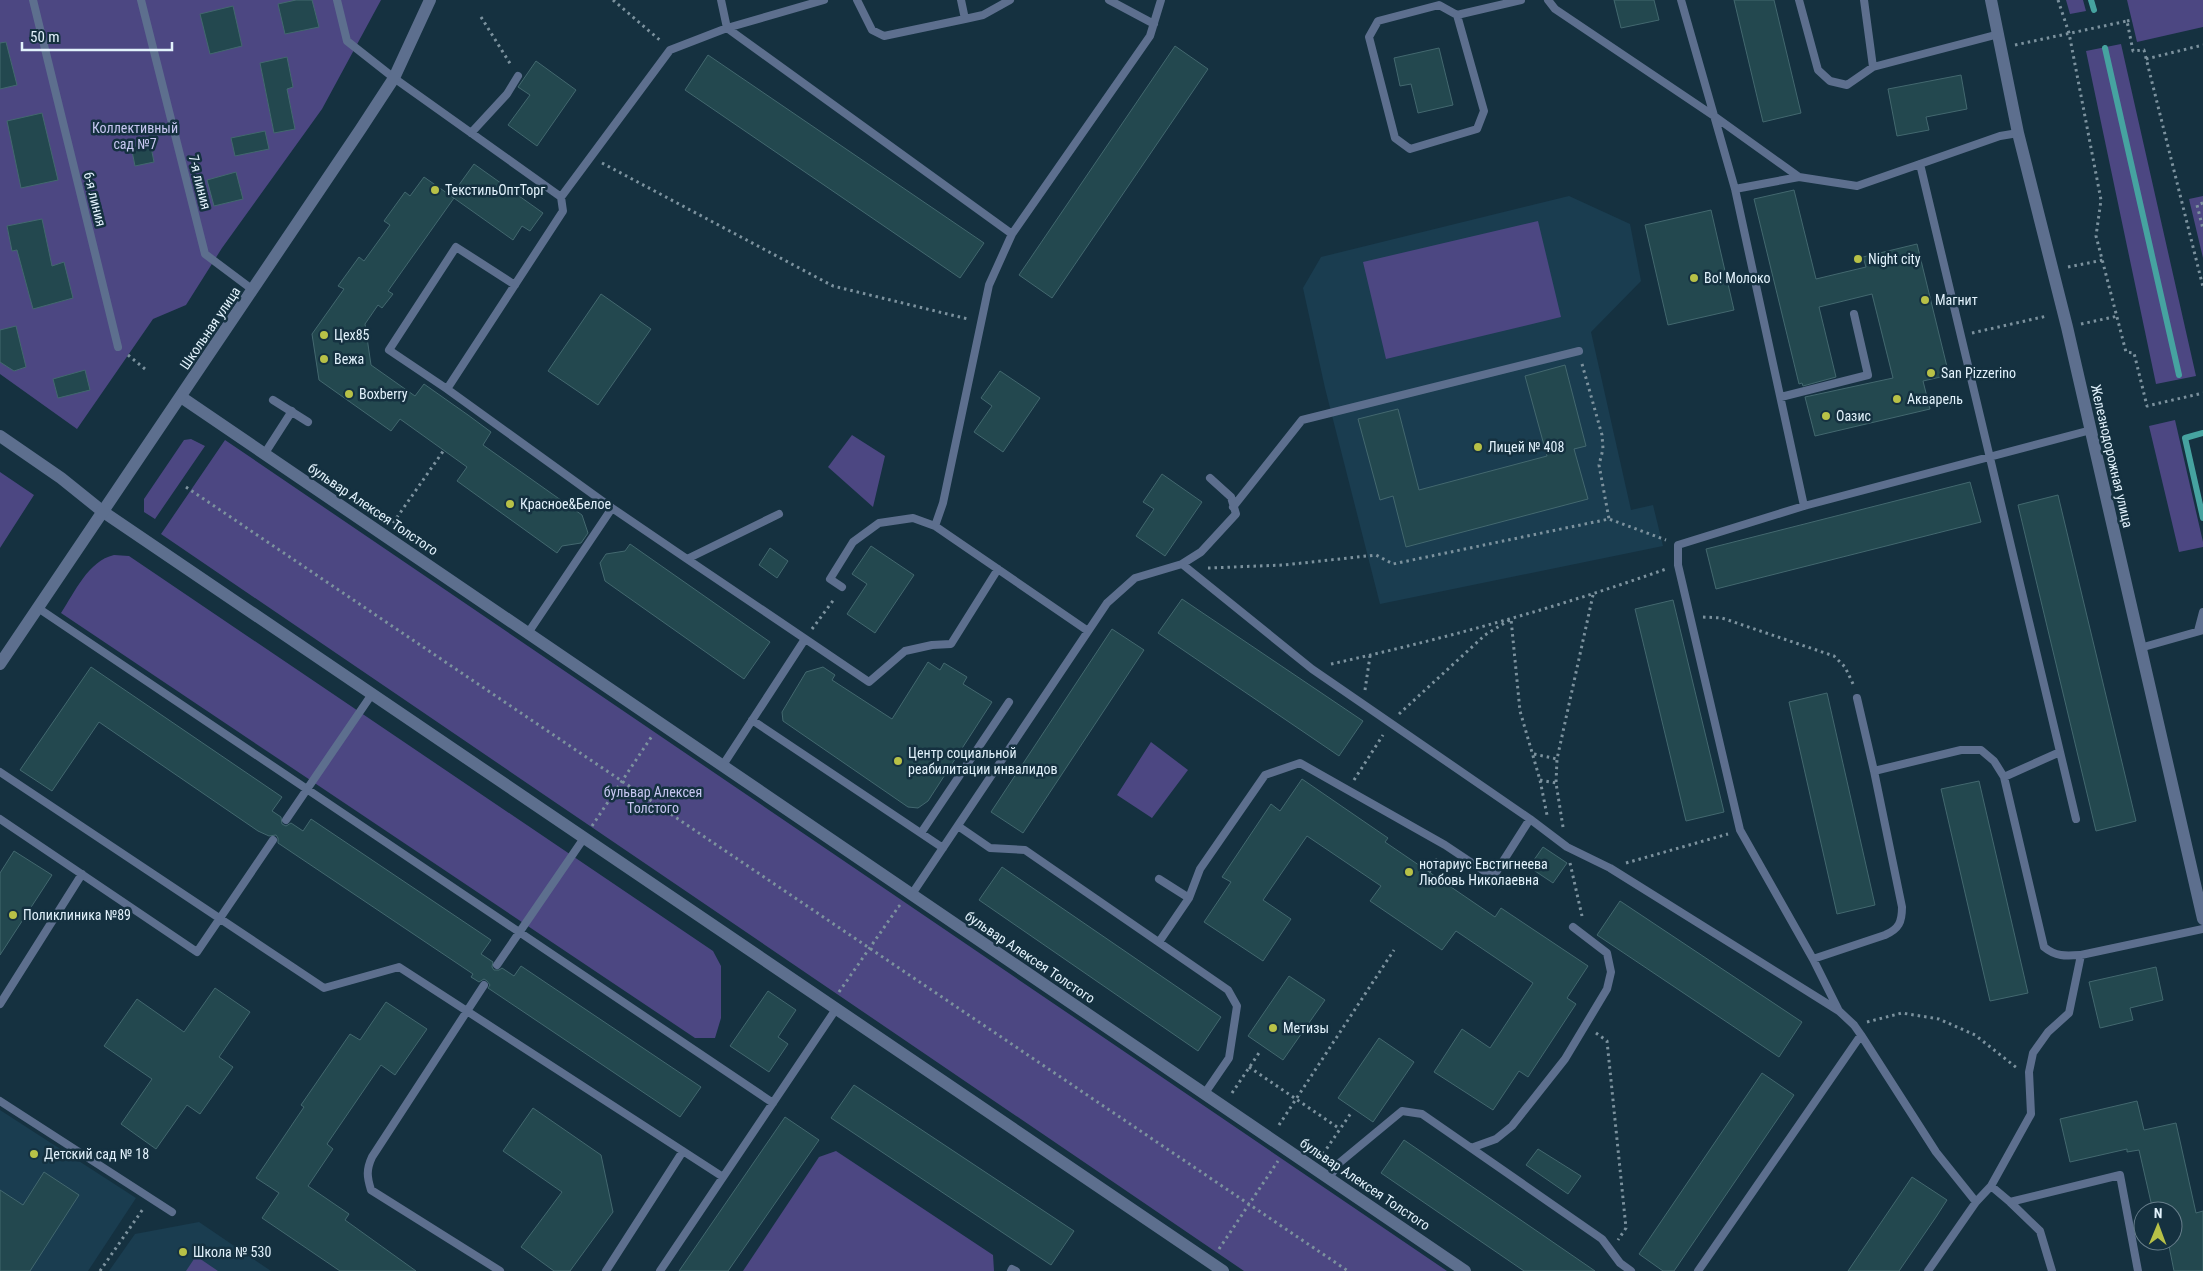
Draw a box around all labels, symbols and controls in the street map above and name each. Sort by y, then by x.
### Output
scale bar [22,20,172,52]
text: 50 m [30,28,60,46]
park label: Коллективный сад №7 [92,120,178,152]
street label: 7-я линия [186,153,214,211]
street label: 6-я линия [81,170,109,228]
place label: ТекстильОптТорг [445,182,545,198]
marker: ТекстильОптТорг [429,184,441,196]
place label: Night city [1868,251,1921,267]
marker: Night city [1852,253,1864,265]
place label: Во! Молоко [1704,270,1771,286]
marker: Во! Молоко [1688,272,1700,284]
street label: Школьная улица [176,284,244,372]
place label: Магнит [1935,292,1978,308]
marker: Магнит [1919,294,1931,306]
place label: Цех85 [334,327,370,343]
marker: Цех85 [318,329,330,341]
place label: Вежа [334,351,364,367]
marker: Вежа [318,353,330,365]
place label: San Pizzerino [1941,365,2016,381]
marker: San Pizzerino [1925,367,1937,379]
street label: Железнодорожная улица [2088,383,2136,529]
place label: Boxberry [359,386,408,402]
marker: Boxberry [343,388,355,400]
place label: Акварель [1907,391,1963,407]
marker: Акварель [1891,393,1903,405]
place label: Оазис [1836,408,1871,424]
marker: Оазис [1820,410,1832,422]
place label: Лицей № 408 [1488,439,1564,455]
marker: Лицей № 408 [1472,441,1484,453]
street label: бульвар Алексея Толстого [305,460,441,558]
place label: Красное&Белое [520,496,612,512]
marker: Красное&Белое [504,498,516,510]
place label: Центр социальной реабилитации инвалидов [908,745,1057,777]
marker: Центр социальной реабилитации инвалидов [892,755,904,767]
park label: бульвар Алексея Толстого [604,784,702,816]
place label: нотариус Евстигнеева Любовь Николаевна [1419,856,1548,888]
marker: нотариус Евстигнеева Любовь Николаевна [1403,866,1415,878]
place label: Поликлиника №89 [23,907,131,923]
street label: бульвар Алексея Толстого [962,908,1098,1006]
marker: Поликлиника №89 [7,909,19,921]
place label: Метизы [1283,1020,1329,1036]
marker: Метизы [1267,1022,1279,1034]
street label: бульвар Алексея Толстого [1297,1135,1433,1233]
place label: Детский сад № 18 [44,1146,149,1162]
marker: Детский сад № 18 [28,1148,40,1160]
north arrow [2133,1201,2183,1251]
text: N [2154,1205,2163,1221]
place label: Школа № 530 [193,1244,271,1260]
marker: Школа № 530 [177,1246,189,1258]

